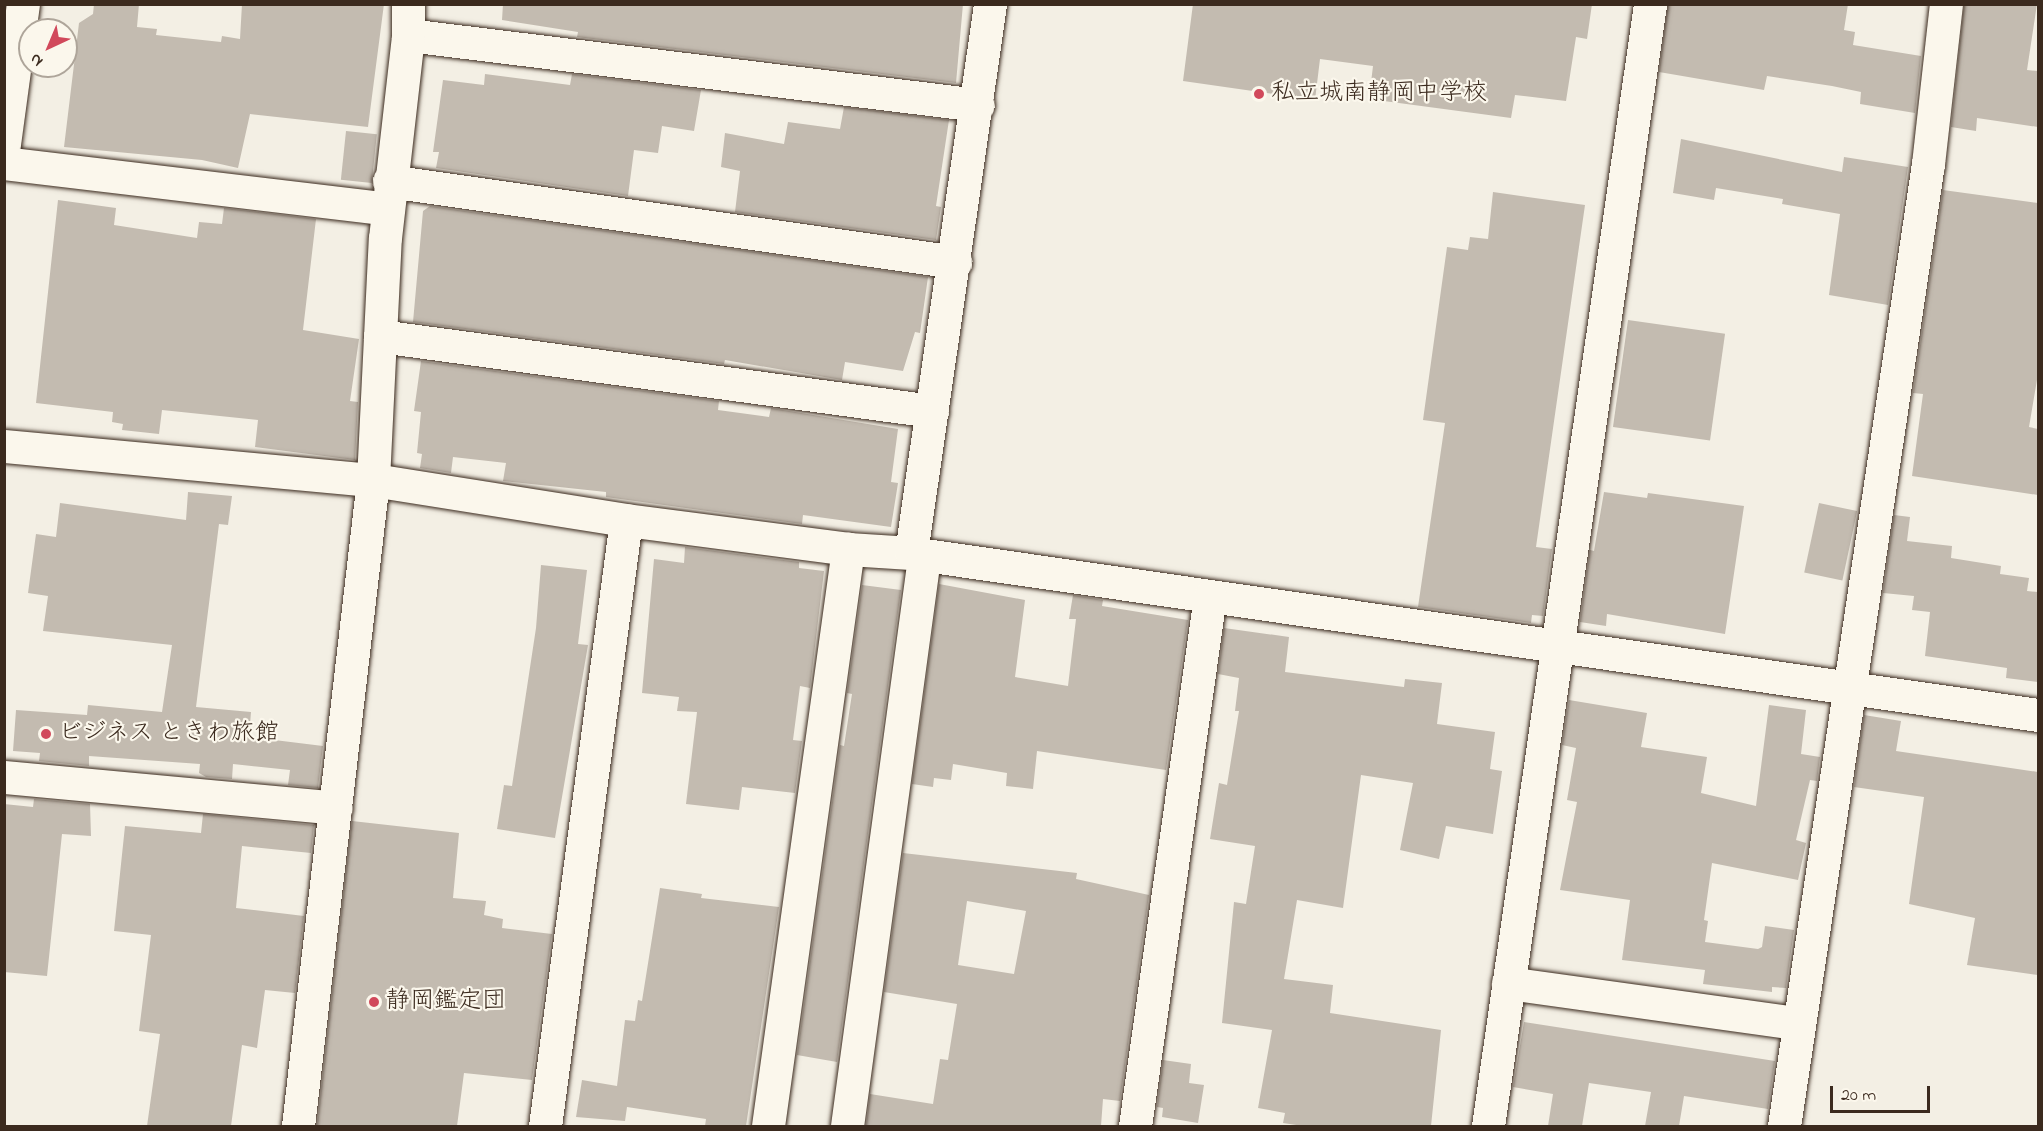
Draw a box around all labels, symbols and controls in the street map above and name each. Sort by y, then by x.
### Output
north arrow [18,18,78,78]
text: N [25,47,49,72]
place label: 私立城南静岡中学校 [1271,80,1487,108]
marker: 私立城南静岡中学校 [1252,87,1266,101]
place label: ビジネス ときわ旅館 [58,720,280,748]
marker: ビジネス ときわ旅館 [39,727,53,741]
place label: 静岡鑑定団 [386,988,506,1016]
marker: 静岡鑑定団 [367,995,381,1009]
scale bar [1833,1074,1934,1112]
text: 20 m [1841,1083,1876,1109]

